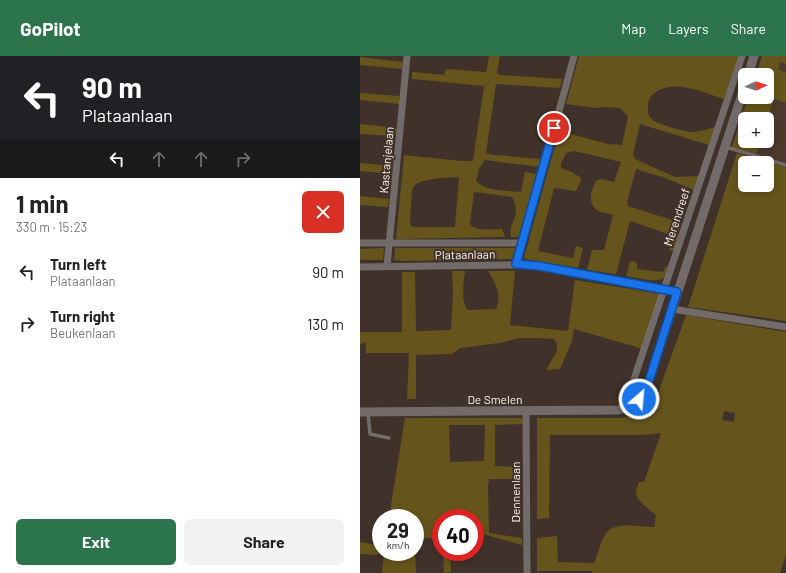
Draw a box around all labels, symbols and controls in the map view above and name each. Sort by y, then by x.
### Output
text: GoPilot [20,17,81,40]
text: Map [621,20,646,37]
text: Layers [668,20,709,37]
text: Share [731,20,766,37]
north arrow [738,68,774,104]
map controls [738,68,774,192]
text: 90 m [82,70,142,104]
icon: left [16,72,68,124]
text: Plataanlaan [82,104,173,126]
pin [537,111,571,145]
button: + [738,112,774,148]
icon: arrive [543,117,565,139]
street label: Kastanjelaan [376,126,396,194]
icon: left [106,148,128,170]
icon: ahead [148,148,170,170]
icon: ahead [190,148,212,170]
icon: right [232,148,254,170]
button: − [738,156,774,192]
street label: Merendreef [660,186,692,248]
text: 1 min [16,189,69,218]
button: close [302,191,344,233]
text: 330 m · 15:23 [16,219,87,235]
street label: Plataanlaan [435,246,495,262]
text: Turn left [50,255,106,273]
icon: left [16,261,38,283]
text: 90 m [312,263,344,281]
text: Plataanlaan [50,273,116,289]
text: Turn right [50,307,115,325]
icon: right [16,313,38,335]
text: 130 m [307,315,344,333]
text: Beukenlaan [50,325,116,341]
position arrow [618,378,660,420]
street label: De Smelen [467,392,523,406]
street label: Dennenlaan [508,461,522,523]
speed limit sign: 40 [432,509,484,561]
text: 29 [387,518,409,542]
button: Exit [16,519,176,565]
button: Share [184,519,344,565]
text: km/h [387,539,409,551]

